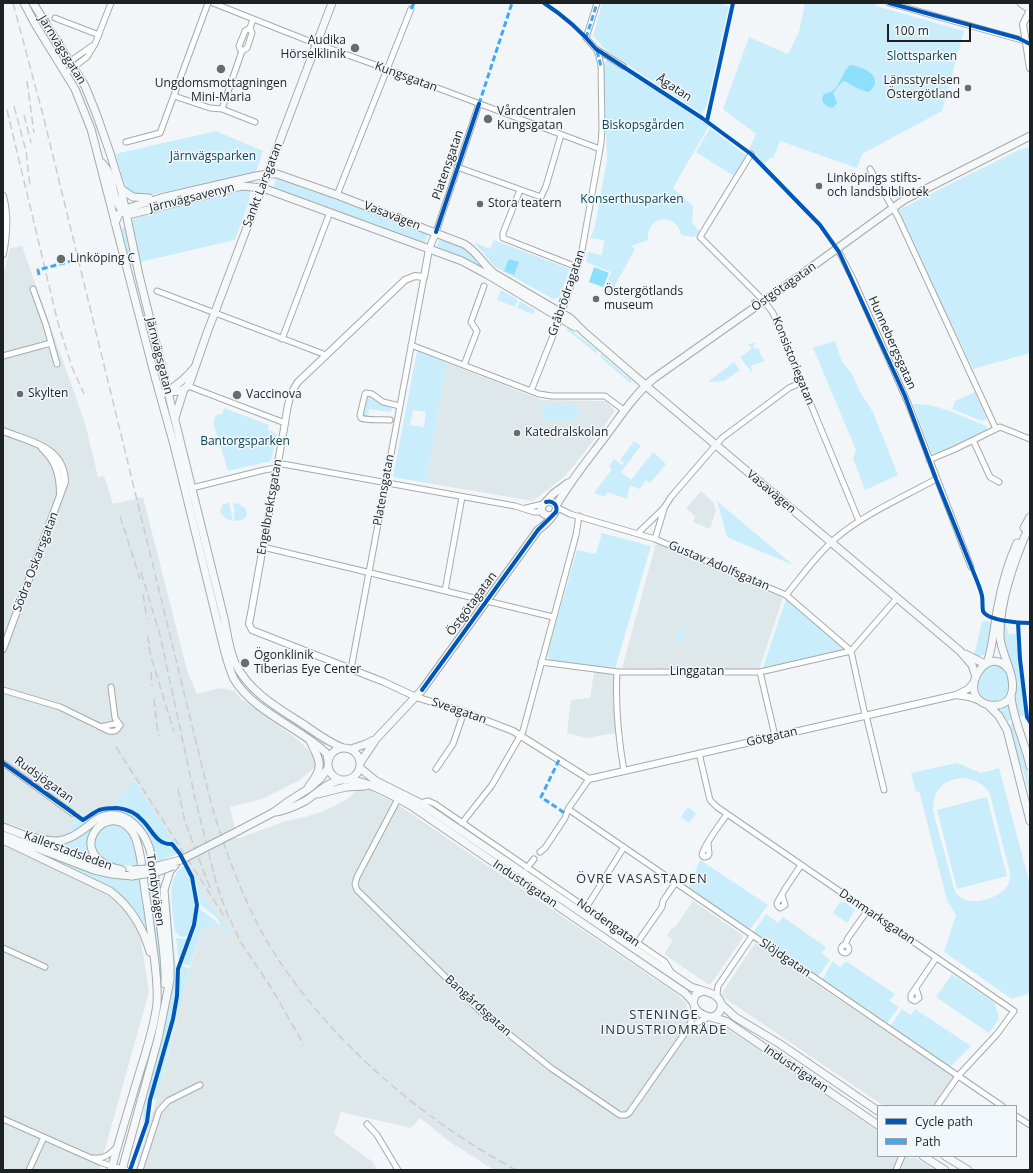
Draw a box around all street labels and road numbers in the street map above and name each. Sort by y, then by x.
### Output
street label: Järnvägsgatan [35,13,89,87]
street label: Kungsgatan [373,59,439,95]
street label: Ågatan [654,71,694,105]
street label: Platensgatan [429,128,467,202]
street label: Sankt Larsgatan [240,141,286,229]
street label: Järnvägsavenyn [148,180,236,216]
street label: Vasavägen [362,199,422,233]
street label: Gråbrödragatan [546,248,588,338]
street label: Östgötagatan [749,259,819,315]
street label: Hunnebergsgatan [865,294,919,392]
street label: Konsistoriegatan [769,315,817,407]
street label: Järnvägsgatan [143,316,175,396]
street label: Platensgatan [371,453,397,527]
street label: Engelbrektsgatan [254,458,286,556]
street label: Vasavägen [744,467,798,517]
street label: Södra Oskarsgatan [10,510,62,614]
street label: Gustav Adolfsgatan [666,538,772,594]
street label: Östgötagatan [444,569,500,639]
street label: Linggatan [670,665,724,679]
street label: Sveagatan [429,695,489,727]
street label: Götgatan [745,724,799,750]
street label: Rudsjögatan [12,754,76,806]
street label: Kallerstadsleden [22,828,114,874]
street label: Tornbyvägen [143,853,167,927]
street label: Industrigatan [490,857,560,911]
street label: Danmarksgatan [836,886,918,948]
street label: Nordengatan [574,896,642,950]
street label: Slöjdgatan [757,936,813,980]
street label: Bangårdsgatan [442,972,514,1040]
street label: Industrigatan [761,1042,831,1096]

